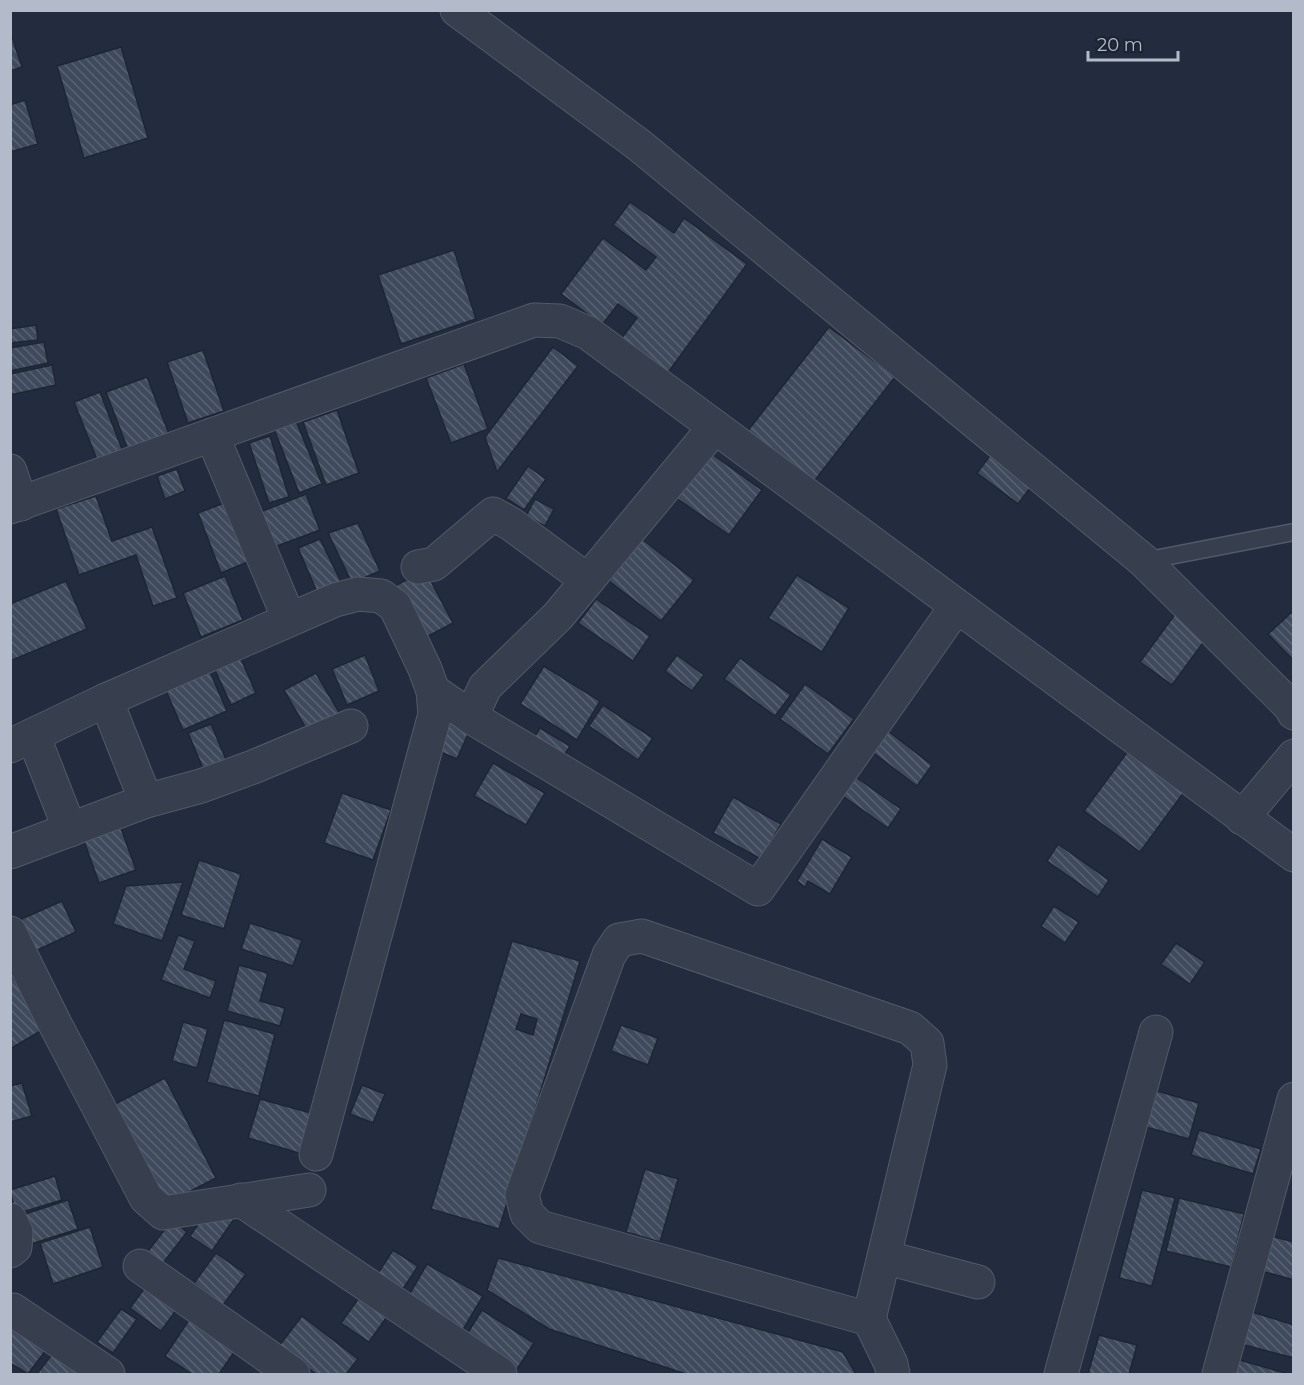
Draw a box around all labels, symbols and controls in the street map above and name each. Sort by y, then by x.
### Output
scale bar [1088,24,1178,62]
text: 20 m [1097,34,1143,56]

